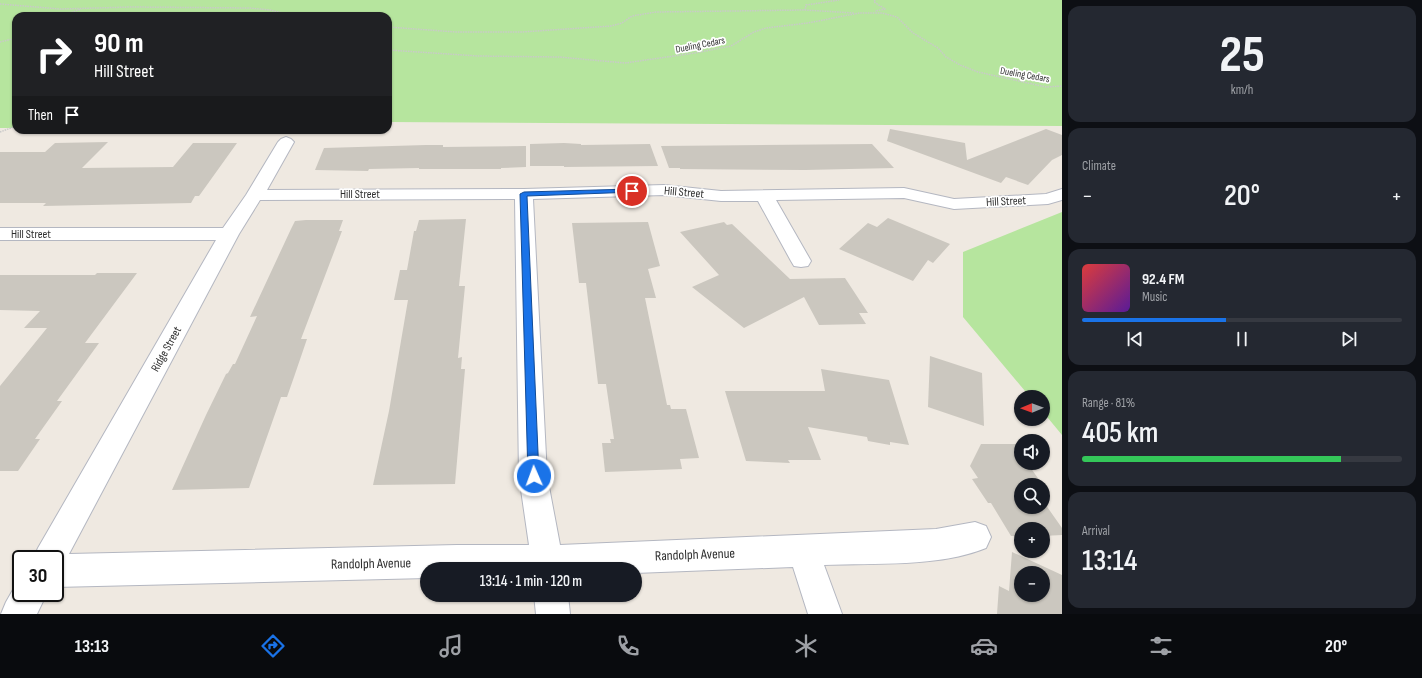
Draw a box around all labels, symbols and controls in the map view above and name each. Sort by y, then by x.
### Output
text: 25 [1219,24,1265,87]
text: 90 m [94,27,144,60]
icon: right [28,28,80,80]
street label: Dueling Cedars [674,34,726,56]
text: Hill Street [94,61,154,82]
street label: Dueling Cedars [999,65,1051,85]
text: km/h [1231,82,1253,98]
icon: arrive [61,104,83,126]
text: Then [28,106,53,125]
text: Climate [1082,158,1116,174]
pin [615,174,649,208]
text: 20° [1224,178,1260,214]
icon: arrive [621,180,643,202]
street label: Hill Street [663,183,705,202]
text: − [1082,183,1093,210]
text: + [1391,183,1402,210]
street label: Hill Street [340,187,380,202]
street label: Hill Street [986,193,1027,210]
street label: Hill Street [11,227,51,242]
text: 92.4 FM [1142,270,1184,289]
text: Music [1142,289,1167,305]
street label: Ridge Street [148,324,185,375]
icon: previous [1124,328,1146,350]
icon: pause [1231,328,1253,350]
icon: next [1338,328,1360,350]
north arrow [1014,390,1050,426]
map controls [1014,390,1050,602]
text: Range · 81% [1082,395,1135,411]
text: 405 km [1082,415,1158,451]
button: sound [1014,434,1050,470]
position arrow [513,455,555,497]
button: search [1014,478,1050,514]
button: + [1014,522,1050,558]
text: Arrival [1082,523,1110,539]
text: 13:14 [1082,543,1137,579]
street label: Randolph Avenue [655,545,735,564]
speed limit sign: 30 [12,550,64,602]
street label: Randolph Avenue [331,554,411,573]
button: − [1014,566,1050,602]
text: 13:14 · 1 min · 120 m [480,572,582,591]
icon: directions [259,632,287,660]
icon: music [437,632,465,660]
icon: phone [614,632,642,660]
icon: climate [792,632,820,660]
icon: car [970,632,998,660]
icon: filters [1147,632,1175,660]
text: 13:13 [75,636,109,657]
text: 20° [1325,636,1347,657]

